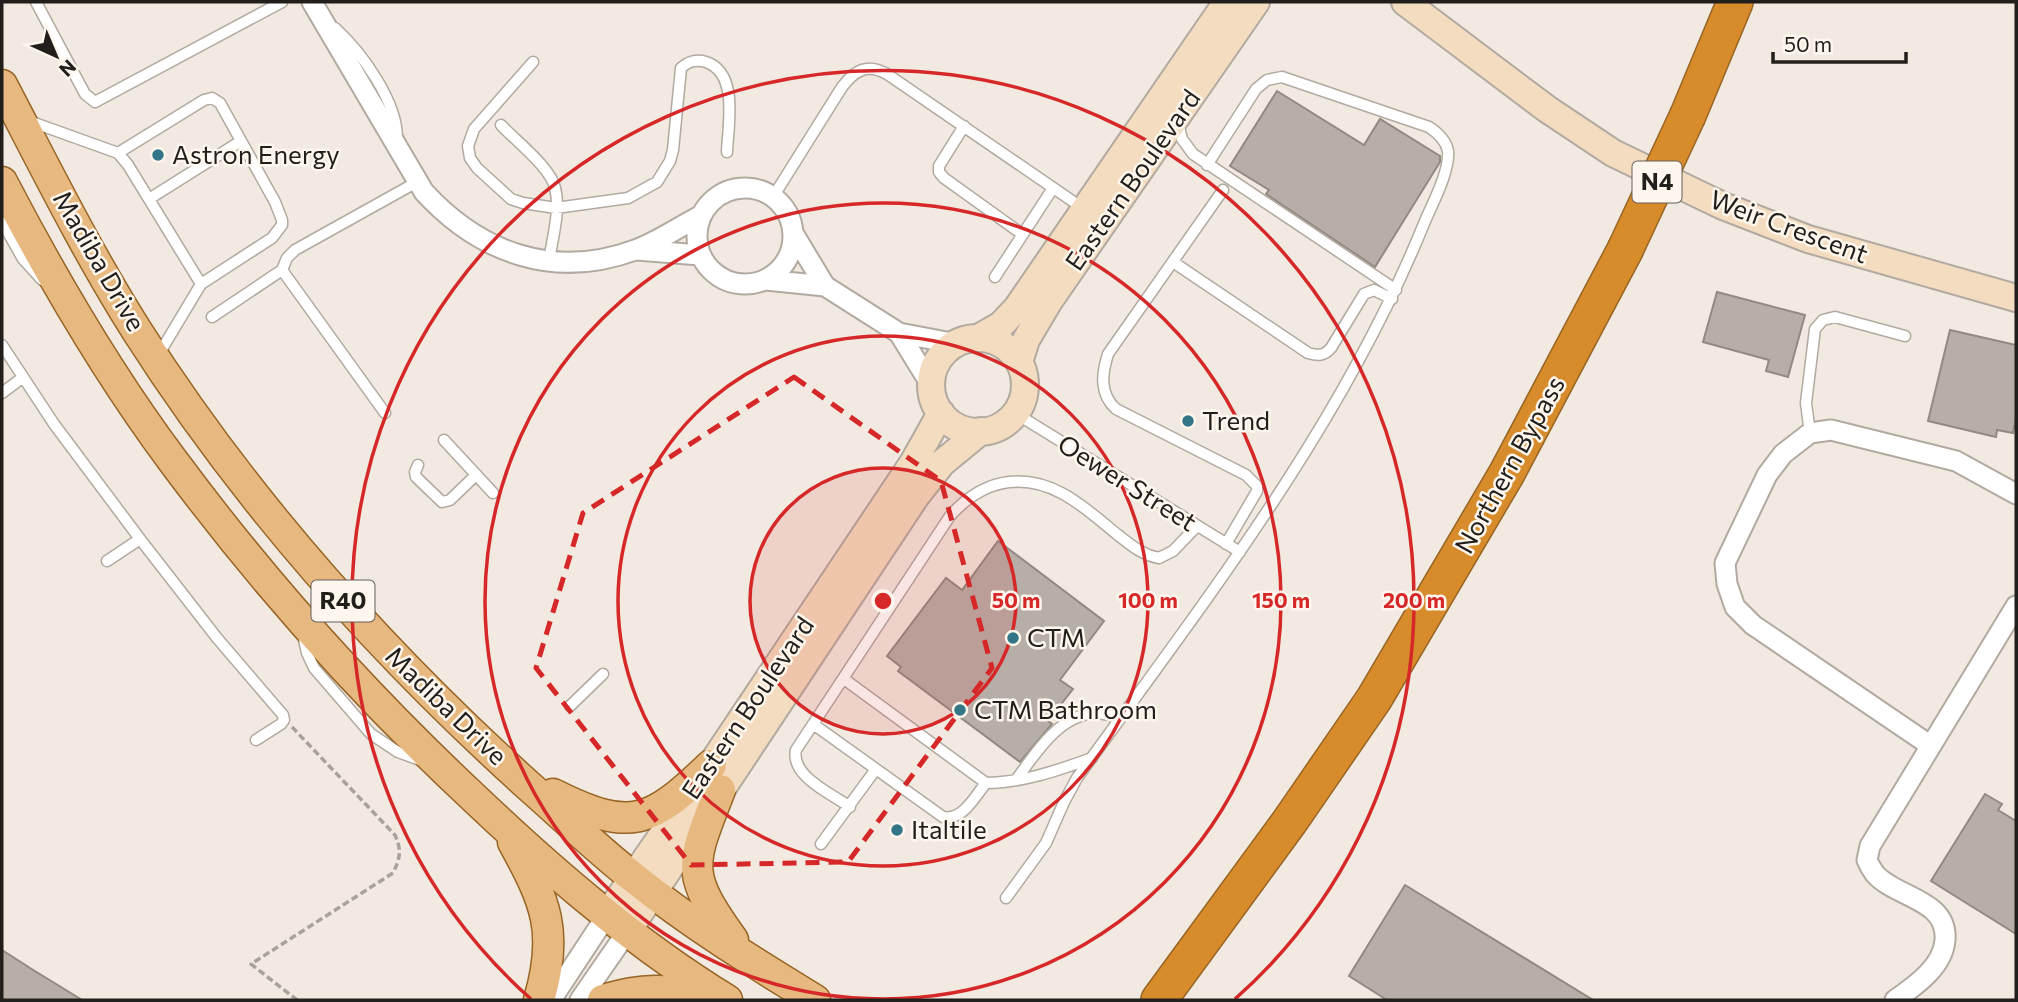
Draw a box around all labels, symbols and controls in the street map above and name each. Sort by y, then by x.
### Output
north arrow [21,21,91,91]
scale bar [1773,21,1906,65]
text: 50 m [1784,31,1832,56]
text: N [55,55,81,82]
street label: Eastern Boulevard [1058,83,1206,276]
place label: Astron Energy [172,138,340,169]
marker: Astron Energy [150,147,166,163]
road number: N4 [1632,162,1682,202]
street label: Weir Crescent [1706,183,1873,269]
street label: Madiba Drive [48,185,153,336]
street label: Northern Bypass [1447,370,1570,558]
place label: Trend [1202,404,1270,435]
marker: Trend [1180,413,1196,429]
street label: Oewer Street [1053,427,1203,537]
road number: R40 [312,580,374,622]
text: 50 m [992,587,1040,612]
text: 100 m [1118,587,1178,612]
text: 150 m [1252,587,1310,612]
text: 200 m [1383,587,1445,612]
centre of rings [871,589,895,613]
street label: Eastern Boulevard [674,610,819,804]
place label: CTM [1027,621,1085,652]
marker: CTM [1005,630,1021,646]
street label: Madiba Drive [380,639,514,770]
place label: CTM Bathroom [974,693,1157,724]
marker: CTM Bathroom [952,702,968,718]
place label: Italtile [911,813,987,844]
marker: Italtile [889,822,905,838]

